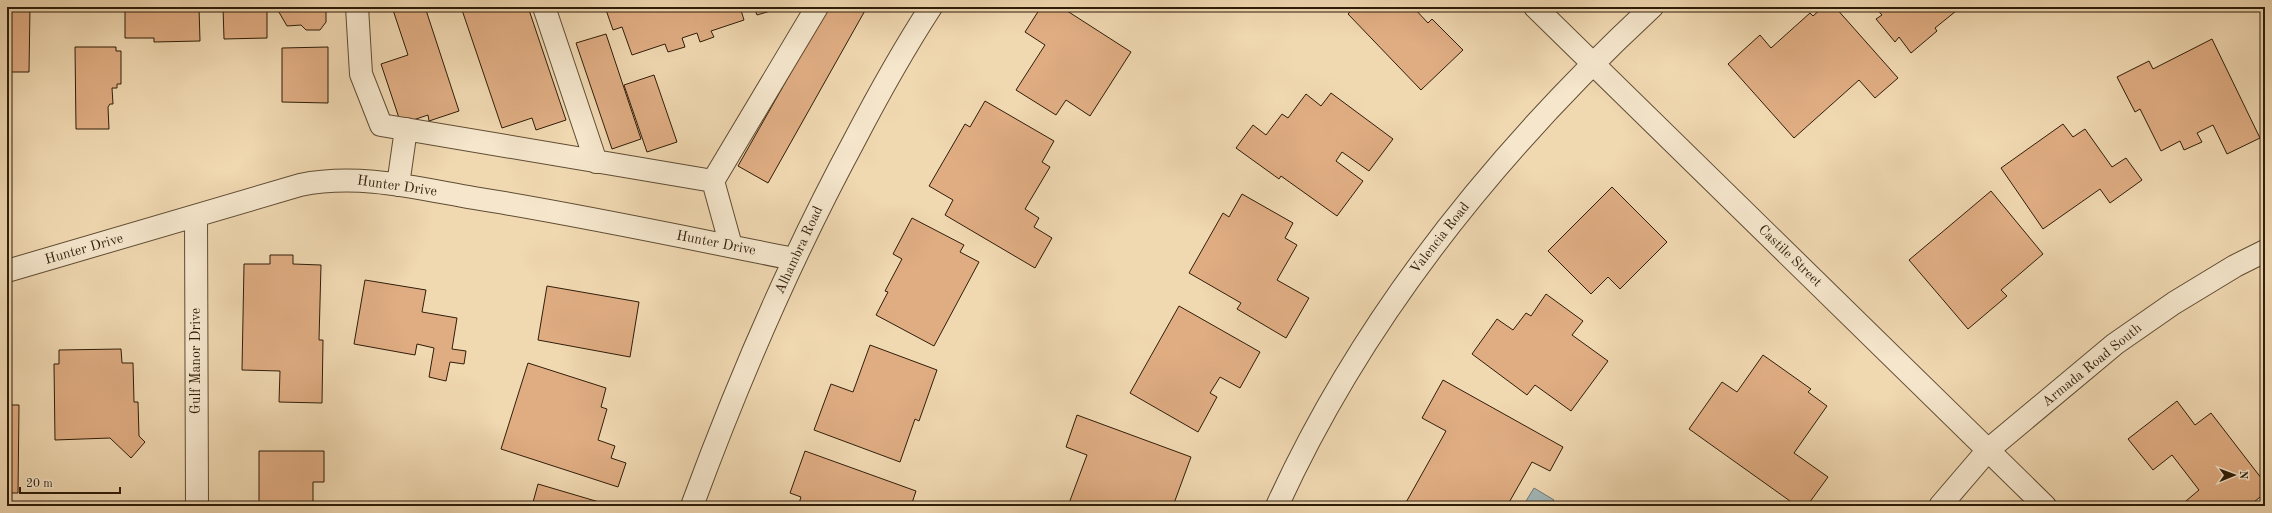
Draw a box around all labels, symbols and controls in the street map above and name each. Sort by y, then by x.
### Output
street label: Hunter Drive [356,173,438,199]
street label: Valencia Road [1408,200,1472,276]
street label: Alhambra Road [773,204,825,296]
street label: Castile Street [1756,222,1825,290]
street label: Hunter Drive [675,228,757,258]
street label: Hunter Drive [43,231,125,267]
street label: Gulf Manor Drive [189,308,203,414]
street label: Armada Road South [2040,321,2145,409]
north arrow [2214,455,2254,495]
scale bar [20,469,120,495]
text: N [2237,471,2248,480]
text: 20 m [26,478,53,490]

